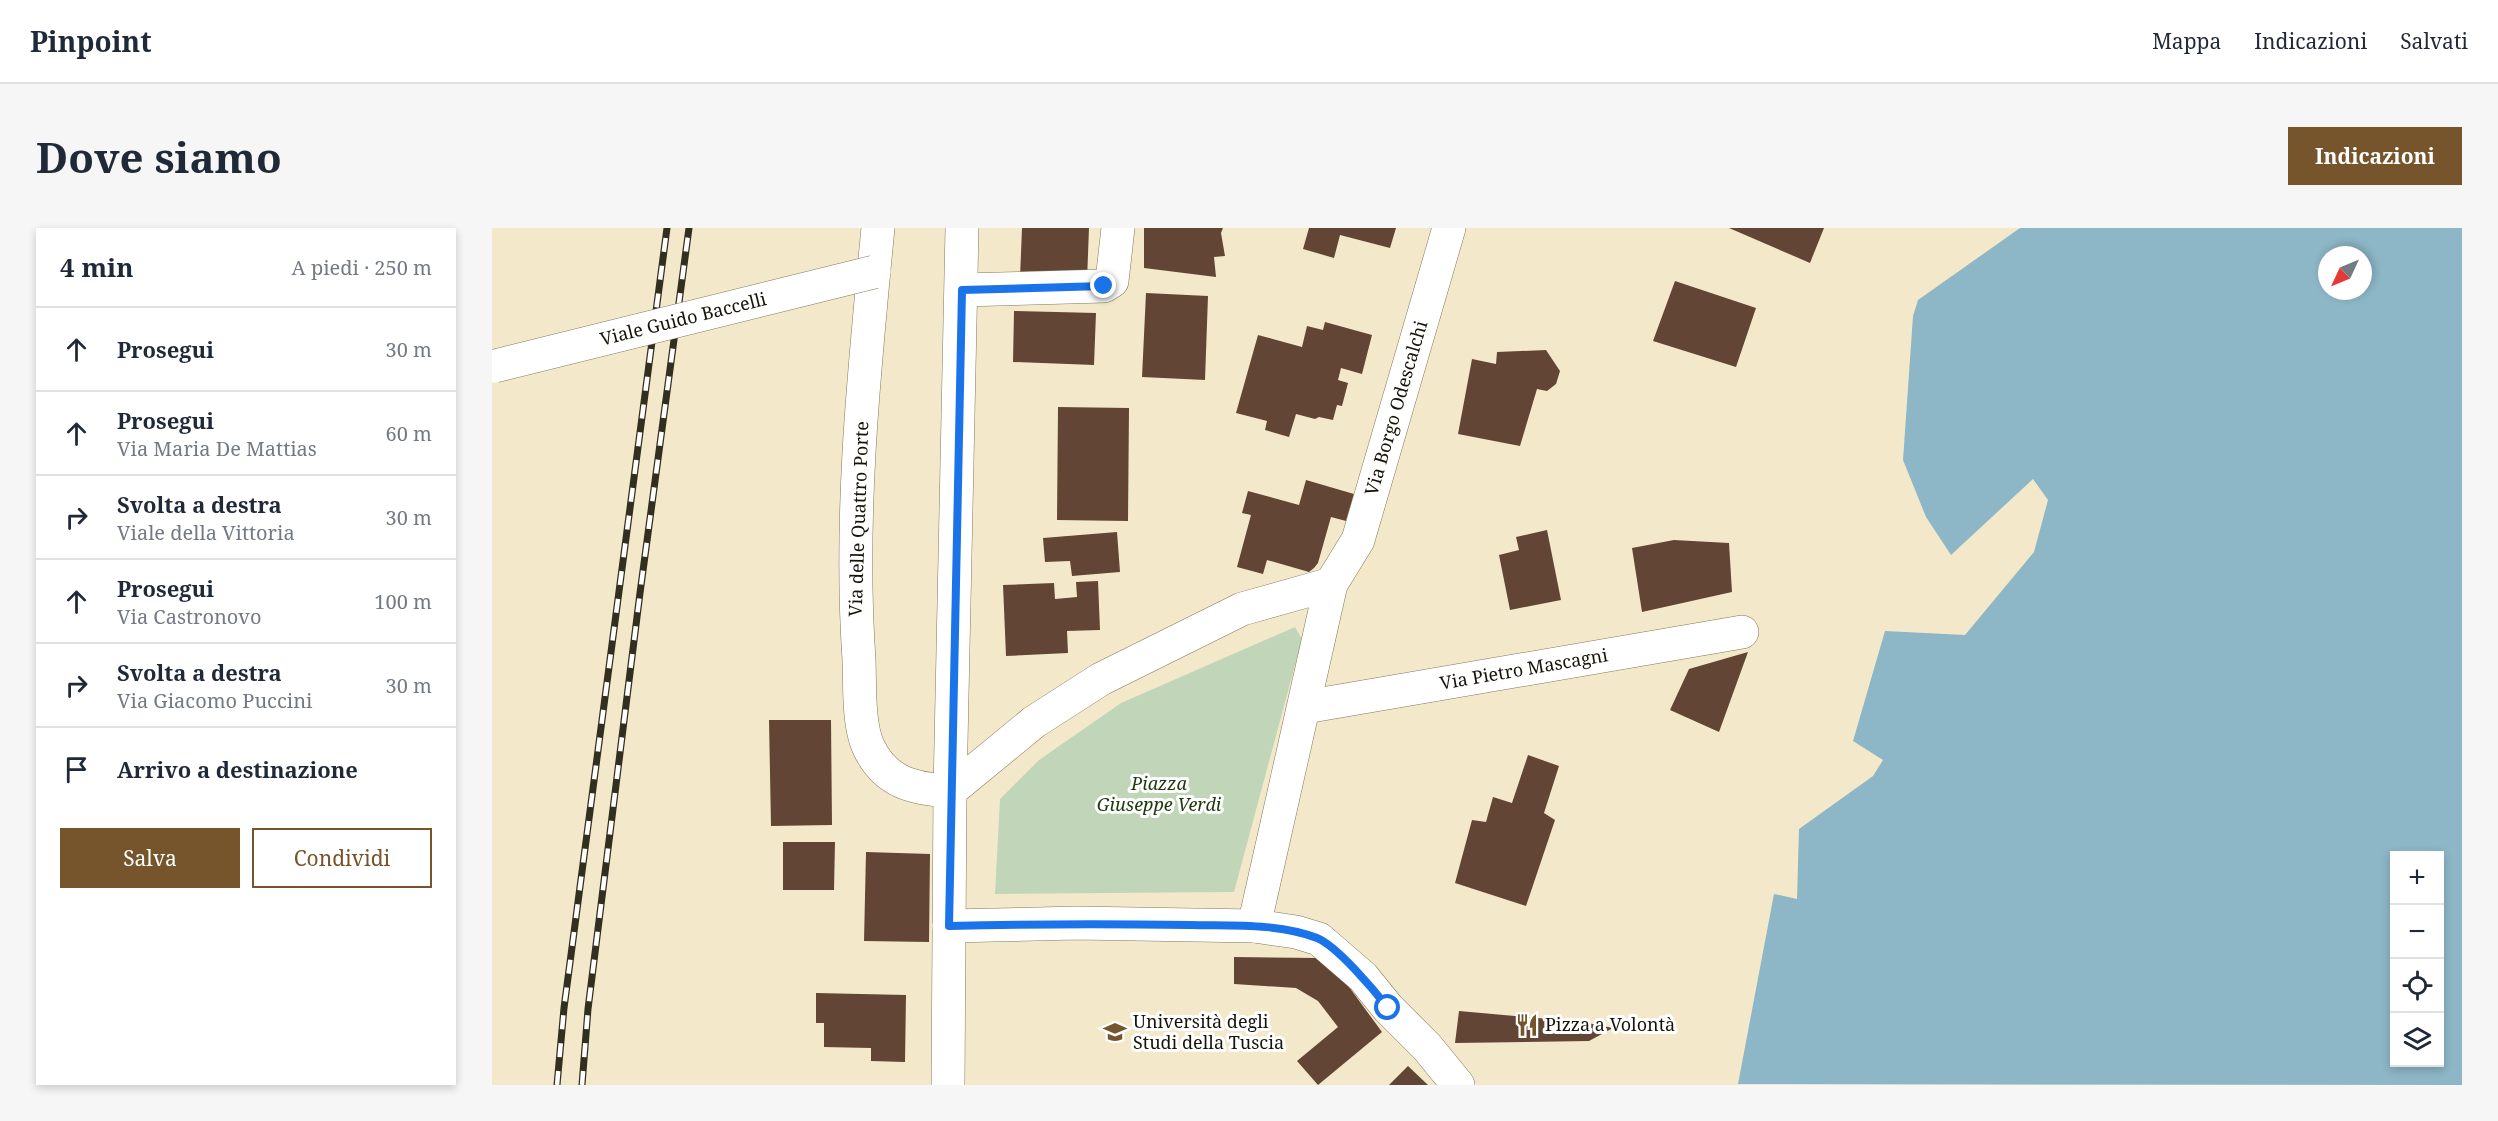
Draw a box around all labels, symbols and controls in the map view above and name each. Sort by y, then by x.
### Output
text: Pinpoint [30,22,152,60]
text: Mappa [2152,27,2221,55]
text: Indicazioni [2254,27,2367,55]
text: Salvati [2400,27,2468,55]
button: Indicazioni [2288,127,2462,185]
text: Dove siamo [36,128,282,185]
north arrow [2318,246,2372,300]
text: 4 min [60,249,134,285]
text: A piedi · 250 m [292,254,432,281]
route end [1090,272,1116,298]
street label: Viale Guido Baccelli [597,286,769,350]
street label: Via Borgo Odescalchi [1359,317,1432,498]
icon: ahead [60,333,93,366]
text: Prosegui [117,334,214,364]
text: 30 m [386,336,432,363]
text: Prosegui [117,405,214,435]
icon: ahead [60,417,93,450]
text: 60 m [386,420,432,447]
street label: Via delle Quattro Porte [843,421,873,617]
text: Via Maria De Mattias [117,435,317,462]
text: Svolta a destra [117,489,282,519]
icon: right [60,501,93,534]
text: 30 m [386,504,432,531]
text: Viale della Vittoria [117,519,295,546]
text: Prosegui [117,573,214,603]
icon: ahead [60,585,93,618]
text: 100 m [374,588,432,615]
text: Via Castronovo [117,603,261,630]
street label: Via Pietro Mascagni [1438,642,1610,695]
text: Svolta a destra [117,657,282,687]
icon: right [60,669,93,702]
text: 30 m [386,672,432,699]
text: Via Giacomo Puccini [117,687,312,714]
icon: arrive [60,753,93,786]
text: Arrivo a destinazione [117,754,358,784]
park label: Piazza Giuseppe Verdi [1097,771,1222,816]
button: Salva [60,828,240,888]
button: Condividi [252,828,432,888]
map controls [2390,851,2444,1067]
button: + [2390,851,2444,905]
button: − [2390,905,2444,959]
button: locate [2390,959,2444,1013]
route start [1374,994,1400,1020]
place label: Università degli Studi della Tuscia [1133,1009,1284,1054]
restaurant icon: Pizza a Volontà [1514,1012,1540,1038]
place label: Pizza a Volontà [1545,1012,1675,1036]
button: layers [2390,1013,2444,1067]
school or university icon: Università degli Studi della Tuscia [1102,1019,1128,1045]

